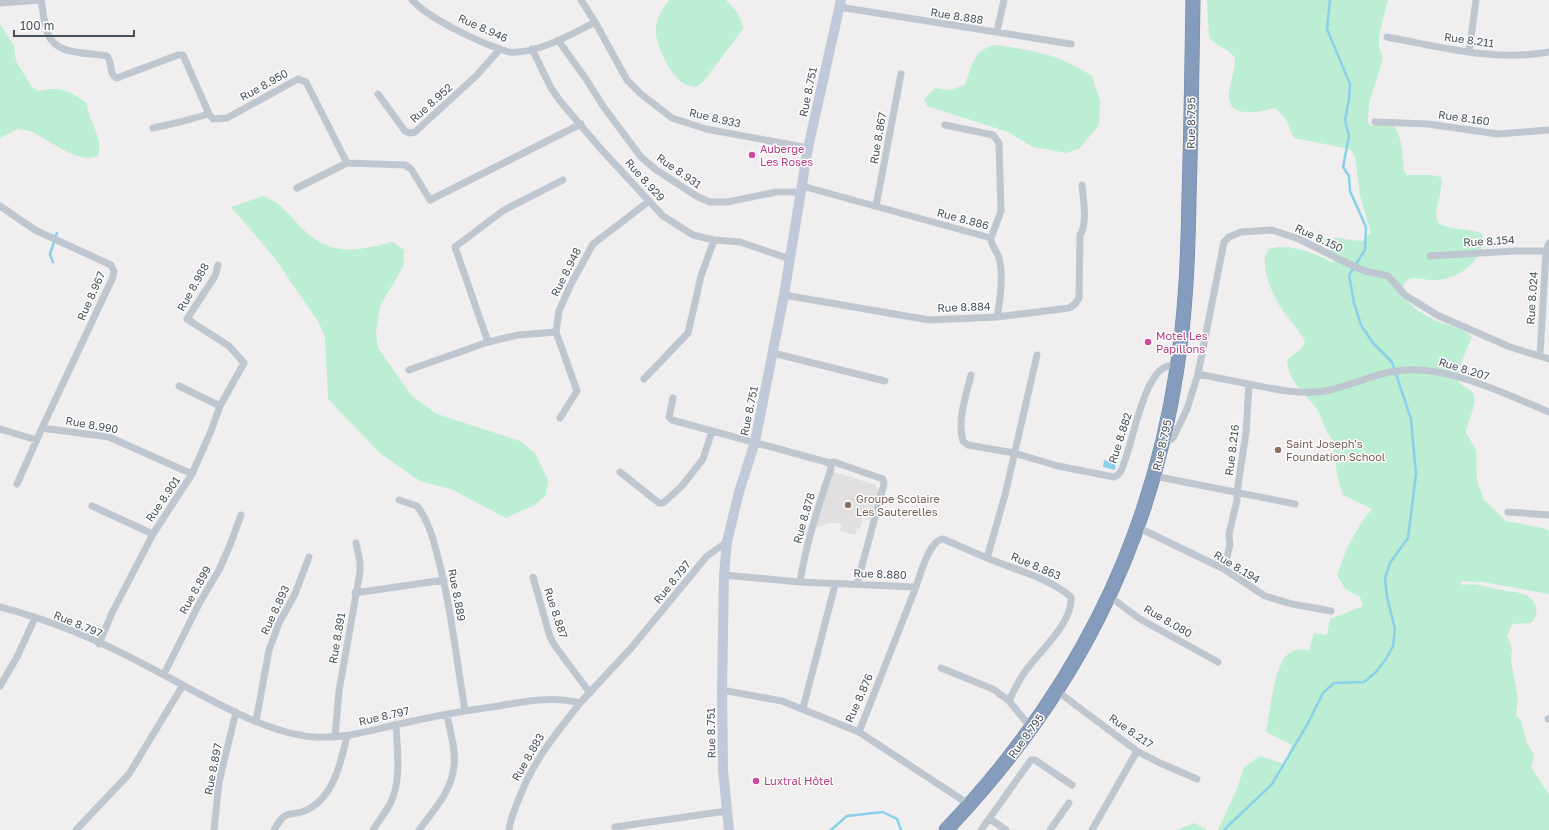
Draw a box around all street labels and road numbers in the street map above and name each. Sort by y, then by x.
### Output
street label: Rue 8.888 [930,5,985,26]
street label: Rue 8.946 [456,11,510,44]
street label: Rue 8.211 [1443,30,1495,49]
street label: Rue 8.950 [237,66,290,103]
street label: Rue 8.751 [796,66,819,118]
street label: Rue 8.952 [407,80,455,125]
street label: Rue 8.795 [1184,97,1197,149]
street label: Rue 8.933 [688,105,742,130]
street label: Rue 8.160 [1437,107,1491,128]
street label: Rue 8.867 [867,111,888,165]
street label: Rue 8.931 [654,151,704,191]
street label: Rue 8.929 [623,156,668,204]
street label: Rue 8.886 [936,205,991,232]
street label: Rue 8.150 [1293,221,1345,254]
street label: Rue 8.154 [1463,233,1515,248]
street label: Rue 8.948 [548,245,584,298]
street label: Rue 8.988 [174,260,211,313]
street label: Rue 8.967 [74,269,107,322]
street label: Rue 8.024 [1523,271,1540,325]
street label: Rue 8.884 [937,299,991,314]
street label: Rue 8.207 [1437,355,1491,382]
street label: Rue 8.751 [737,385,760,437]
street label: Rue 8.882 [1105,411,1134,465]
street label: Rue 8.990 [65,413,120,436]
street label: Rue 8.795 [1149,418,1174,472]
street label: Rue 8.216 [1222,423,1241,476]
street label: Rue 8.901 [143,474,182,524]
street label: Rue 8.878 [790,491,817,545]
street label: Rue 8.194 [1212,548,1263,586]
street label: Rue 8.863 [1009,549,1063,582]
street label: Rue 8.797 [650,558,693,606]
street label: Rue 8.899 [176,563,213,616]
street label: Rue 8.880 [853,566,907,581]
street label: Rue 8.889 [446,568,469,622]
street label: Rue 8.893 [257,583,292,636]
street label: Rue 8.887 [542,586,571,640]
street label: Rue 8.080 [1142,602,1195,640]
street label: Rue 8.797 [52,608,105,639]
street label: Rue 8.891 [326,611,347,665]
street label: Rue 8.876 [842,671,875,724]
street label: Rue 8.797 [357,703,411,728]
street label: Rue 8.751 [704,708,717,758]
street label: Rue 8.795 [1005,711,1046,761]
street label: Rue 8.217 [1107,711,1156,751]
street label: Rue 8.883 [509,731,546,783]
street label: Rue 8.897 [201,742,224,796]

